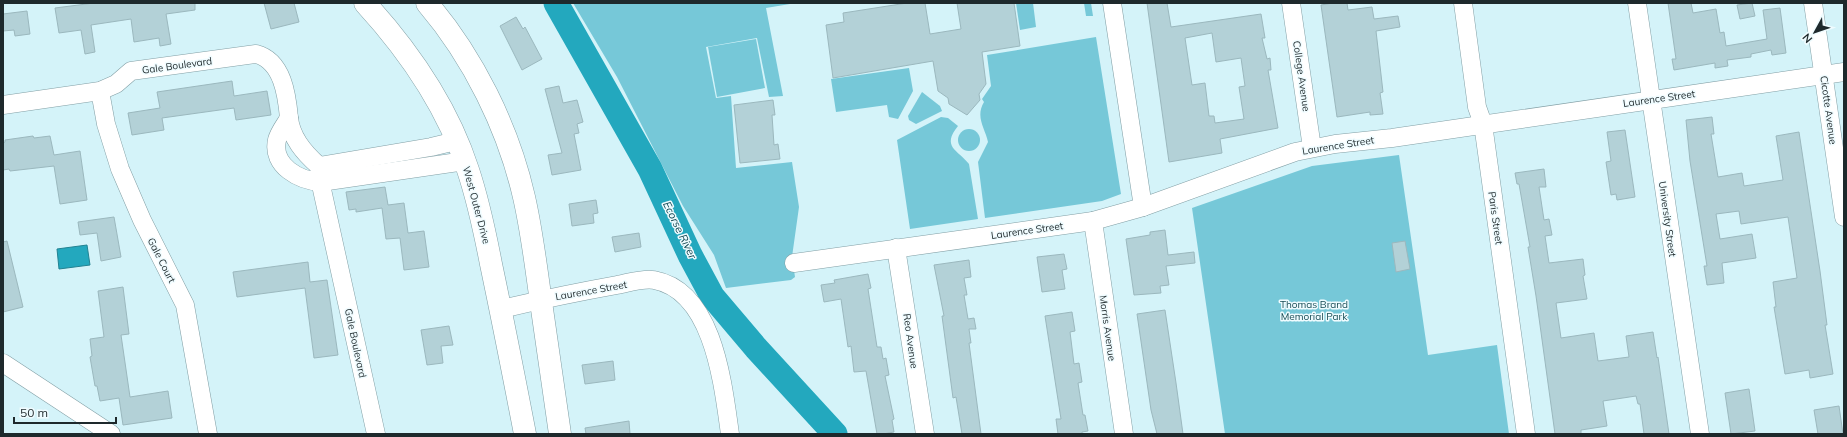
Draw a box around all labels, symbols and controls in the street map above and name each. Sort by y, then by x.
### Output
north arrow [1795,12,1835,52]
text: N [1799,31,1815,46]
street label: College Avenue [1290,40,1313,112]
street label: Gale Boulevard [141,54,213,77]
street label: Cicotte Avenue [1817,75,1840,145]
street label: Laurence Street [1622,87,1696,110]
street label: Laurence Street [1301,133,1375,158]
street label: West Outer Drive [460,165,493,245]
street label: University Street [1656,180,1679,258]
street label: Paris Street [1485,191,1506,246]
water label: Ecorse River [660,199,700,262]
street label: Laurence Street [990,219,1064,242]
street label: Gale Court [145,235,179,285]
street label: Laurence Street [554,278,628,303]
street label: Morris Avenue [1096,294,1119,362]
park label: Thomas Brand Memorial Park [1280,298,1348,323]
street label: Gale Boulevard [342,307,369,379]
street label: Reo Avenue [900,313,921,369]
scale bar [14,399,116,425]
text: 50 m [20,405,48,420]

